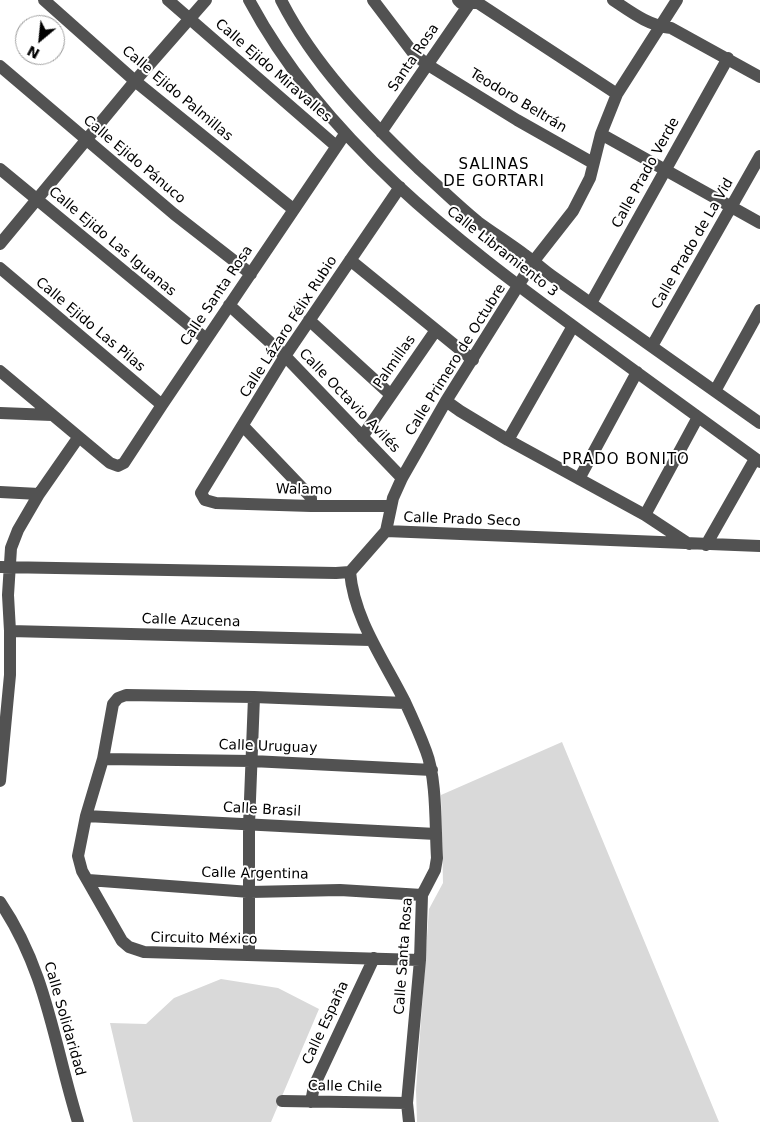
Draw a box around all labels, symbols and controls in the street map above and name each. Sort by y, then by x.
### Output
north arrow [15,15,65,65]
street label: Calle Ejido Miravalles [211,16,335,126]
street label: Santa Rosa [385,21,443,95]
text: N [24,43,42,62]
street label: Calle Ejido Palmillas [118,43,236,145]
street label: Teodoro Beltrán [466,65,570,137]
street label: Calle Ejido Pánuco [80,112,188,208]
street label: Calle Prado Verde [609,115,683,231]
district label: SALINAS DE GORTARI [442,156,546,191]
street label: Calle Prado de La Vid [649,176,737,312]
street label: Calle Ejido Las Iguanas [45,184,179,300]
street label: Calle Libramiento 3 [443,203,561,301]
street label: Calle Santa Rosa [177,243,257,349]
street label: Calle Lázaro Félix Rubio [237,253,341,401]
street label: Calle Ejido Las Pilas [32,274,148,376]
street label: Calle Primero de Octubre [402,281,510,439]
street label: Palmillas [370,332,420,392]
street label: Calle Octavio Avilés [295,346,403,456]
district label: PRADO BONITO [561,451,691,469]
street label: Walamo [276,481,332,499]
street label: Calle Prado Seco [403,510,521,530]
street label: Calle Azucena [141,611,241,631]
street label: Calle Uruguay [218,737,318,757]
street label: Calle Brasil [223,800,301,820]
street label: Calle Argentina [201,865,309,883]
street label: Calle Santa Rosa [392,897,416,1015]
street label: Circuito México [150,930,258,948]
street label: Calle Solidaridad [40,960,88,1078]
street label: Calle España [299,979,353,1067]
street label: Calle Chile [308,1078,382,1096]

